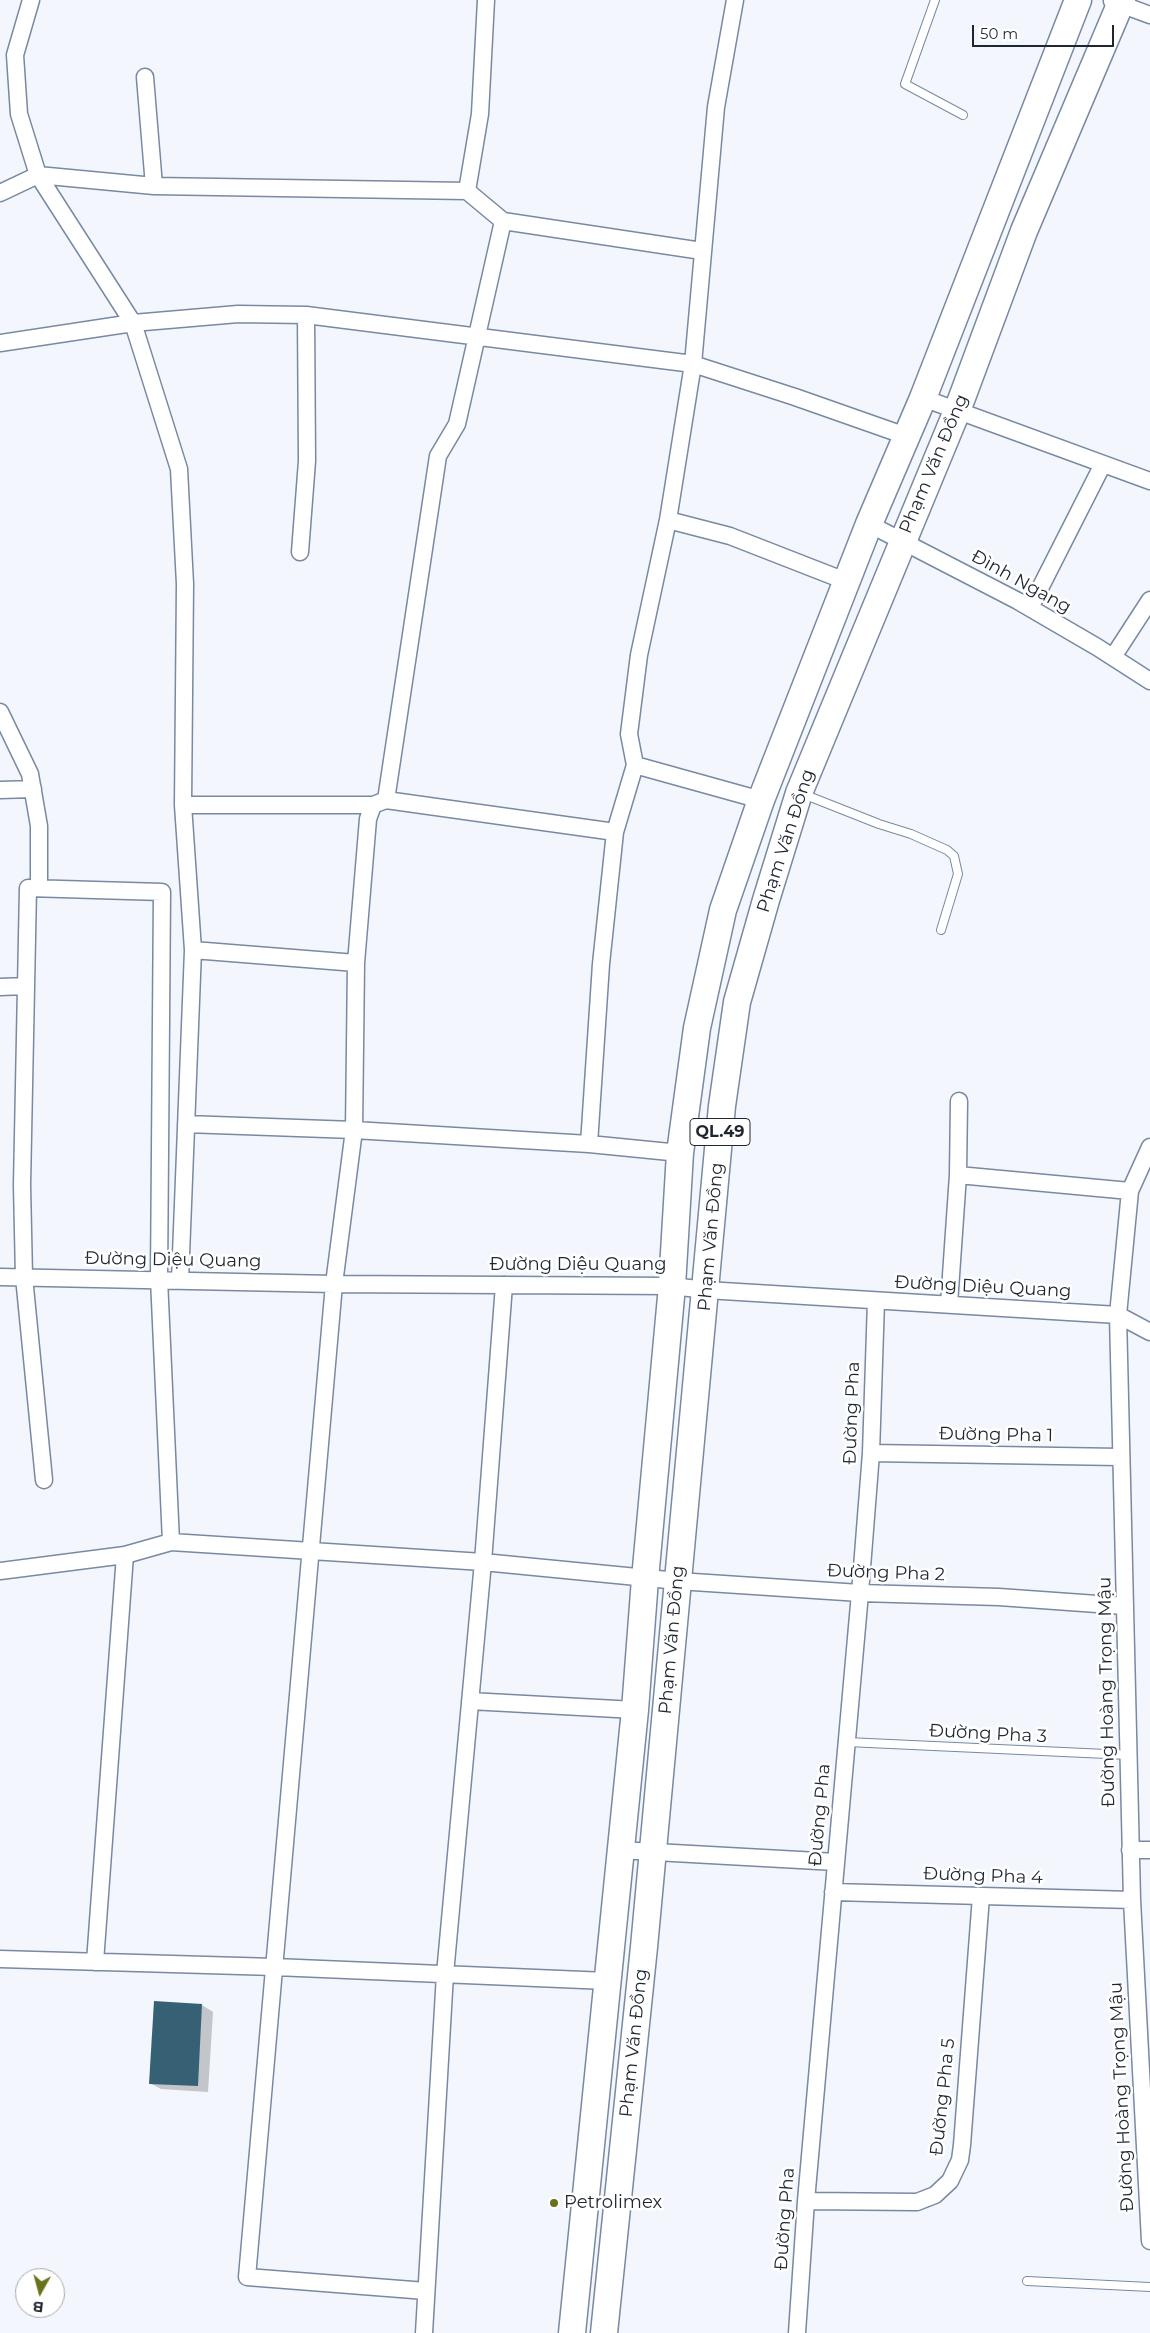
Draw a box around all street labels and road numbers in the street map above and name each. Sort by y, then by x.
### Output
street label: Phạm Văn Đồng [895,391,973,537]
street label: Đình Ngang [967,546,1075,618]
street label: Phạm Văn Đồng [753,767,819,915]
road number: QL.49 [690,1118,750,1146]
street label: Phạm Văn Đồng [694,1162,728,1312]
street label: Đường Diệu Quang [84,1248,262,1272]
street label: Đường Diệu Quang [489,1254,667,1276]
street label: Đường Diệu Quang [894,1272,1072,1302]
street label: Đường Pha [839,1361,865,1465]
street label: Đường Pha 1 [939,1423,1053,1447]
street label: Đường Pha 2 [827,1560,945,1586]
street label: Phạm Văn Đồng [655,1565,689,1715]
street label: Đường Hoàng Trọng Mậu [1094,1577,1120,1807]
street label: Đường Pha 3 [929,1720,1047,1748]
street label: Đường Pha [805,1763,835,1867]
street label: Đường Pha 4 [923,1863,1043,1889]
street label: Phạm Văn Đồng [615,1968,653,2118]
street label: Đường Hoàng Trọng Mậu [1105,1981,1139,2213]
street label: Đường Pha 5 [926,2037,960,2157]
street label: Đường Pha [771,2167,799,2271]

